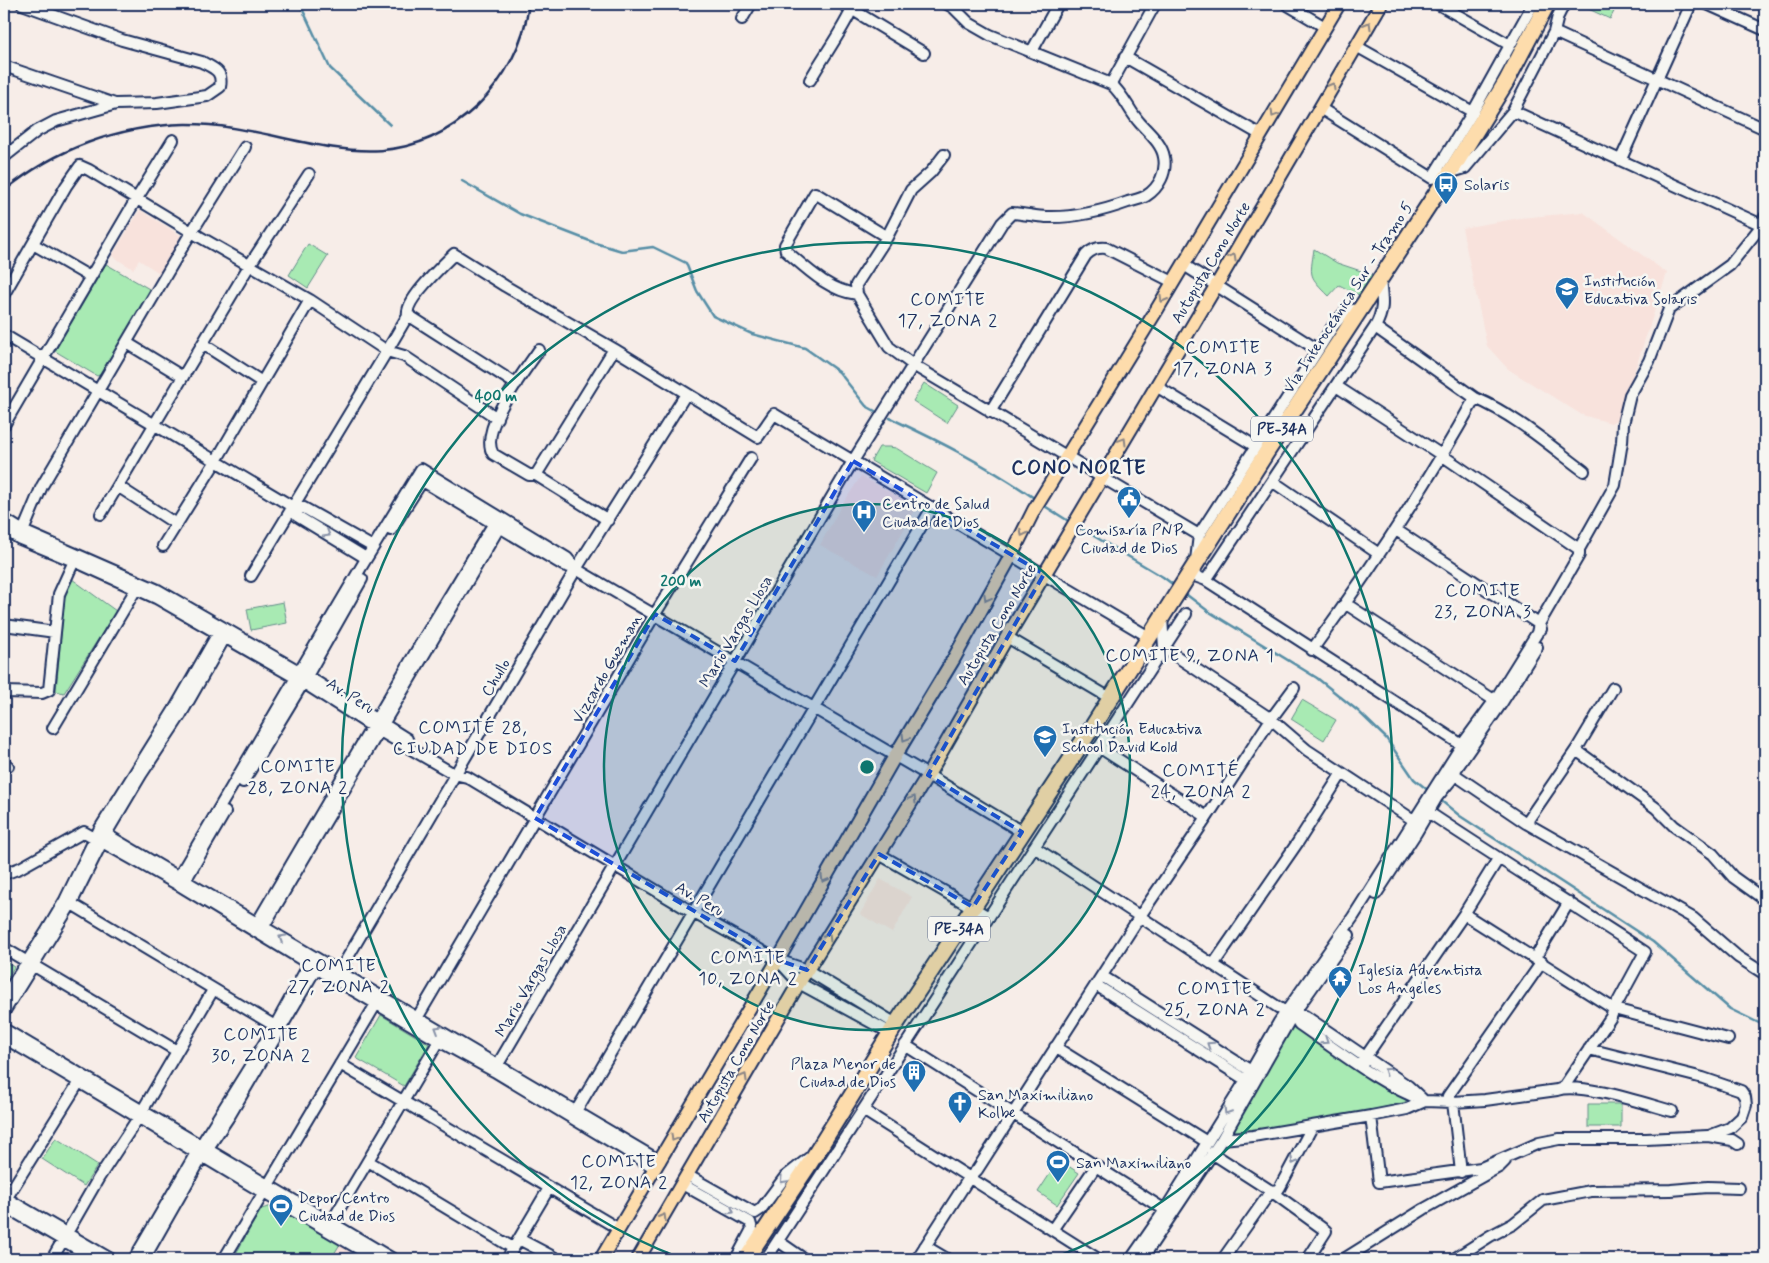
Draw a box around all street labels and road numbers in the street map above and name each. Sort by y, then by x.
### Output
street label: Autopista Cono Norte [1167,198,1256,327]
street label: Vía Interoceánica Sur - Tramo 5 [1278,198,1418,398]
road number: PE-34A [1251,416,1313,442]
street label: Autopista Cono Norte [953,560,1042,689]
street label: Mario Vargas Llosa [695,572,779,692]
street label: Vizcardo Guzman [567,610,647,727]
street label: Chullo [477,655,516,701]
street label: Av. Peru [322,673,378,719]
street label: Av. Peru [671,877,727,922]
road number: PE-34A [928,916,990,942]
street label: Mario Vargas Llosa [490,920,573,1042]
street label: Autopista Cono Norte [693,997,780,1127]

